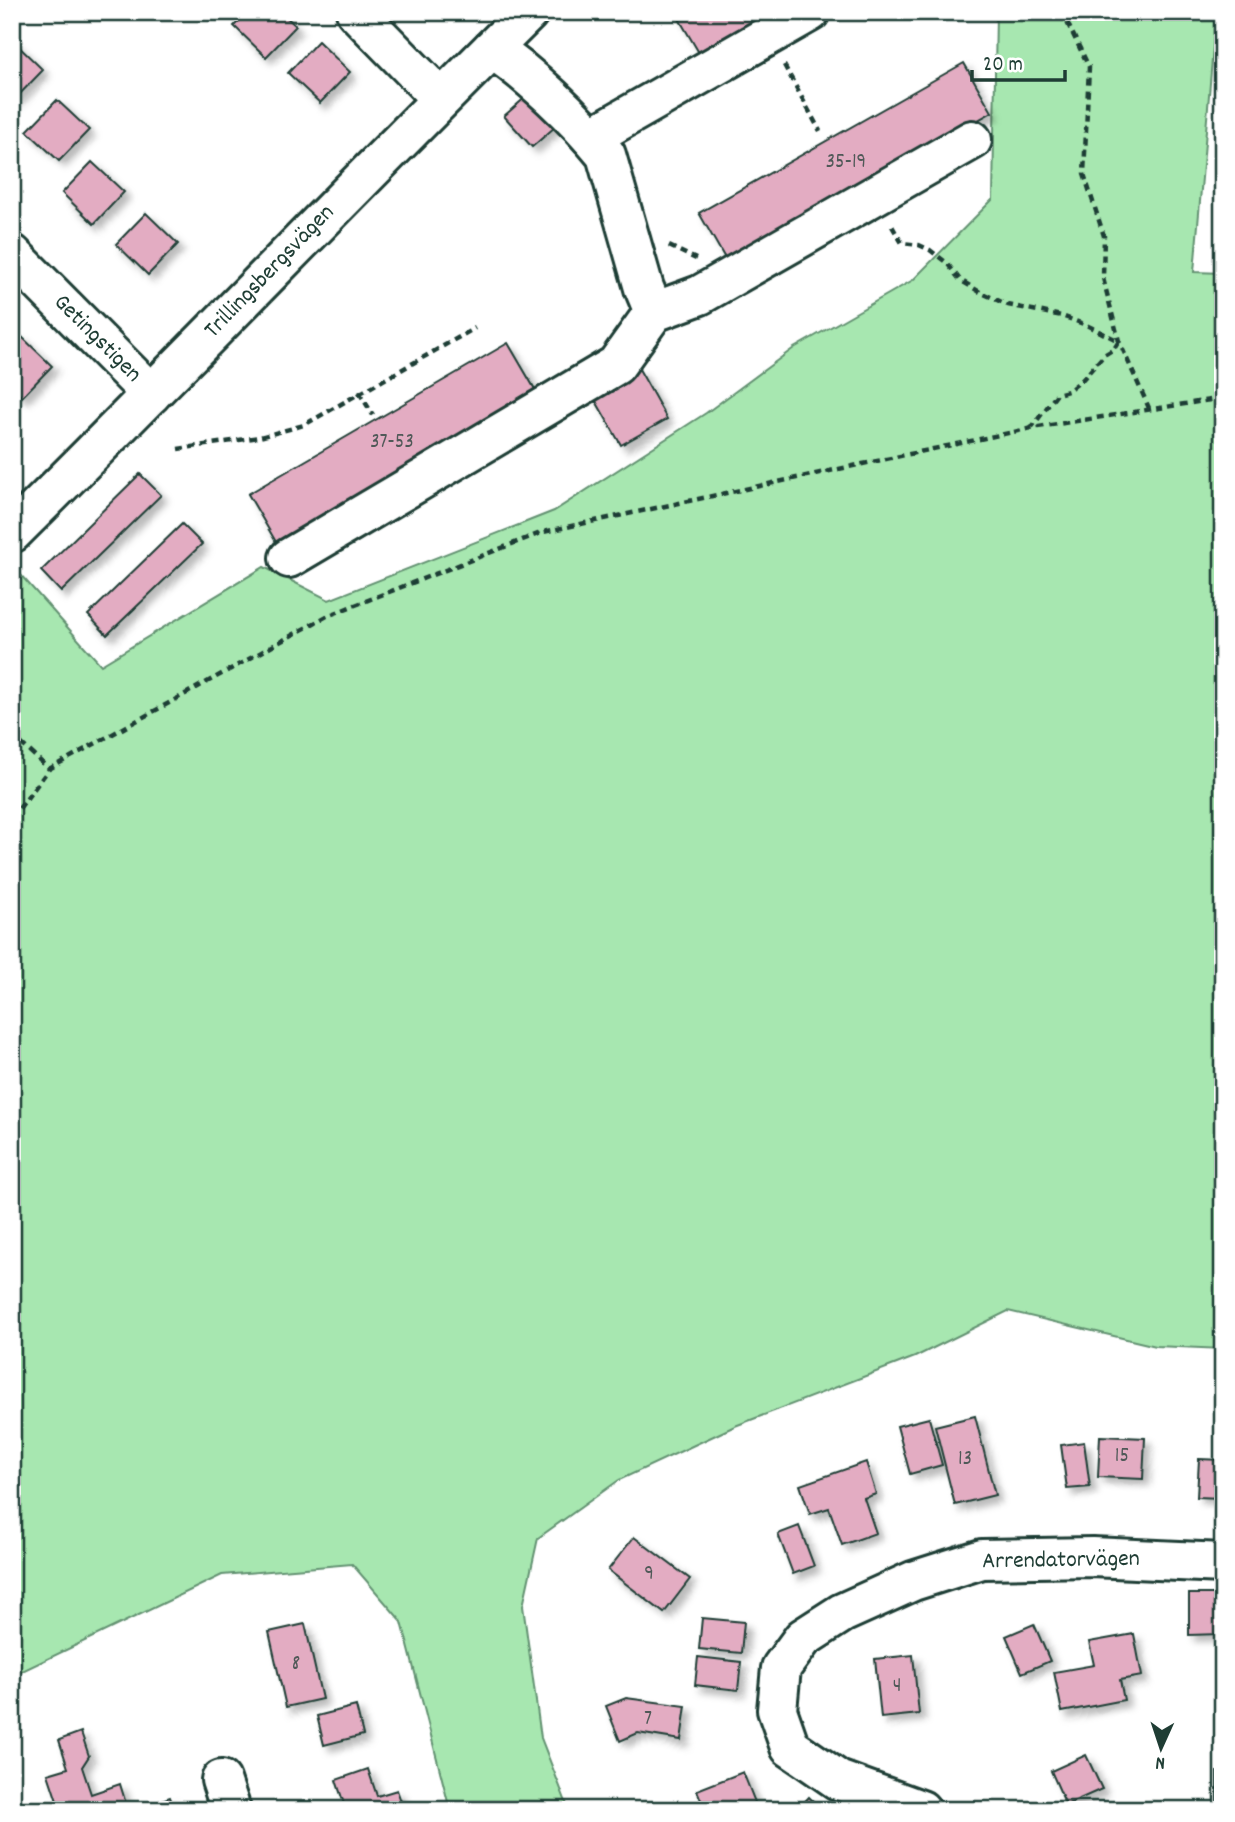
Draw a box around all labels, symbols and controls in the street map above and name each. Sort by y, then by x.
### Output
scale bar [972,38,1065,82]
text: 20 m [983,51,1023,81]
house number: 35-19 [826,148,866,178]
street label: Trillingsbergsvägen [197,197,343,347]
street label: Getingstigen [45,287,149,391]
house number: 37-53 [370,428,414,458]
house number: 15 [1115,1442,1129,1472]
house number: 13 [958,1445,972,1475]
street label: Arrendatorvägen [982,1543,1140,1579]
house number: 9 [644,1560,654,1590]
house number: 8 [292,1650,300,1680]
house number: 4 [893,1672,901,1702]
house number: 7 [644,1705,652,1735]
north arrow [1126,1714,1196,1784]
text: N [1155,1748,1166,1775]

